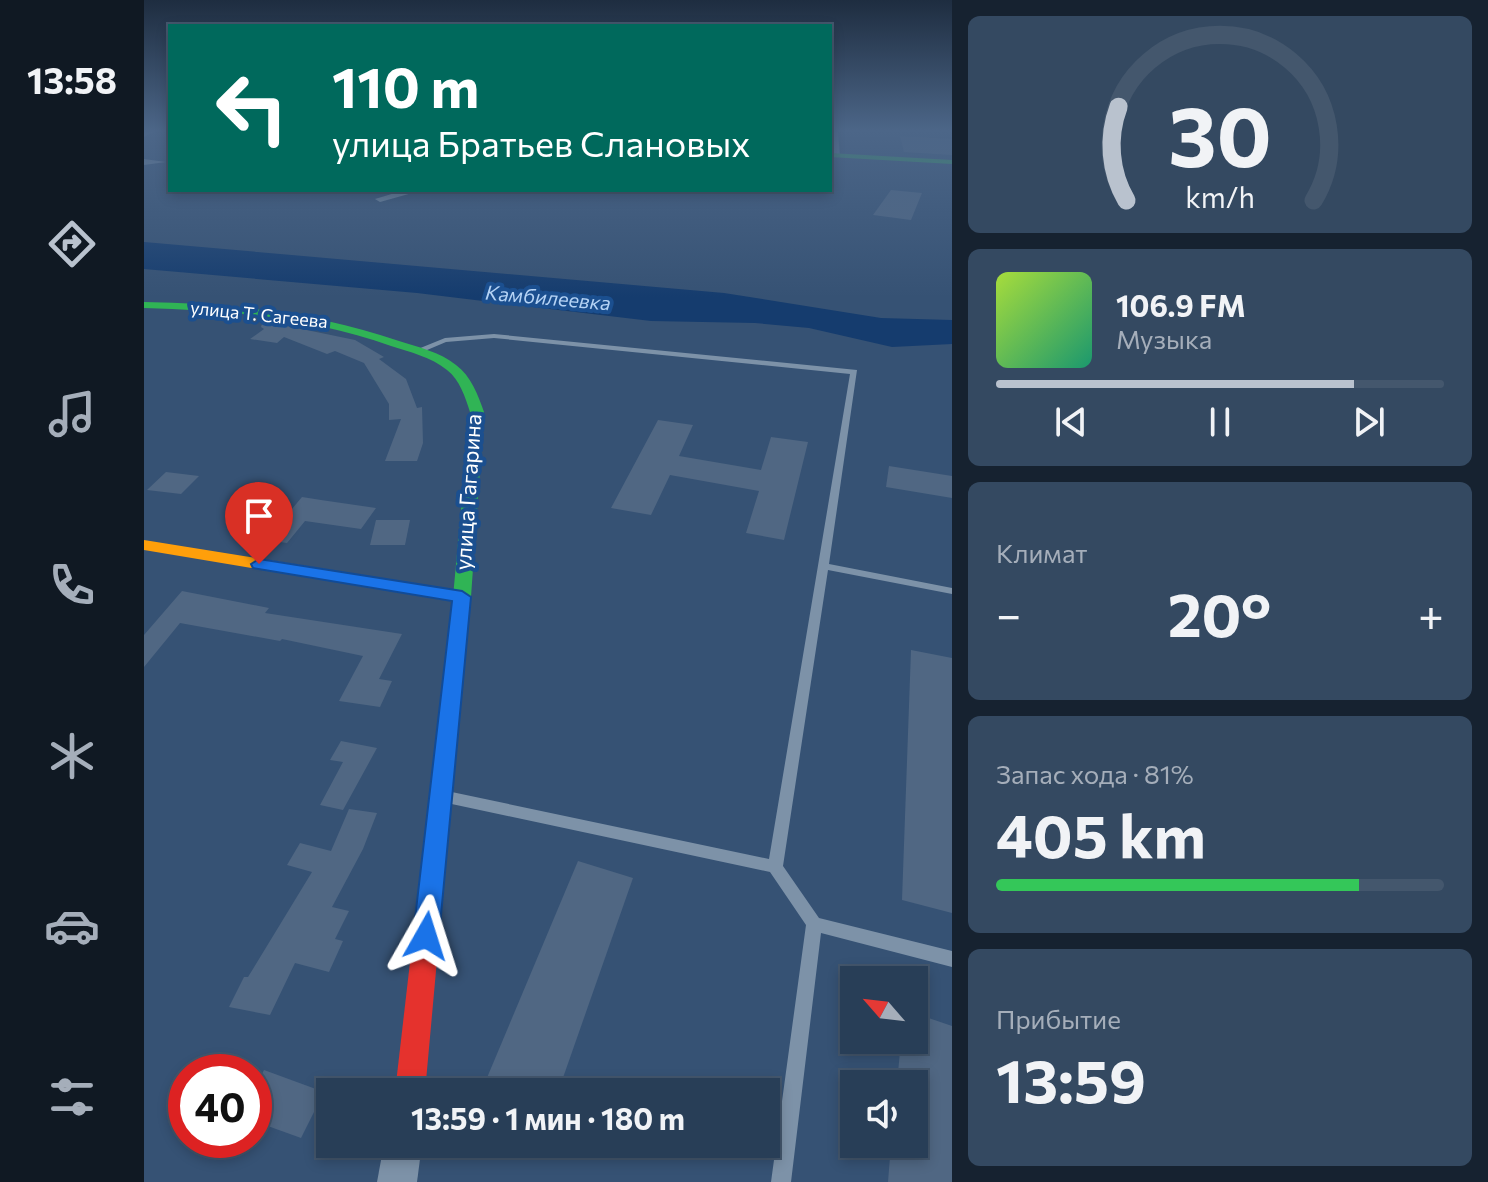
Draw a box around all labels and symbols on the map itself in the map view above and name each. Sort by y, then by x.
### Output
water label: Камбилеевка [484,280,612,314]
street label: улица Т. Сагеева [189,296,329,332]
street label: улица Гагарина [449,413,486,571]
pin [225,482,293,564]
position arrow [384,894,468,978]
north arrow [840,966,928,1054]
speed limit sign: 40 [168,1054,272,1158]

